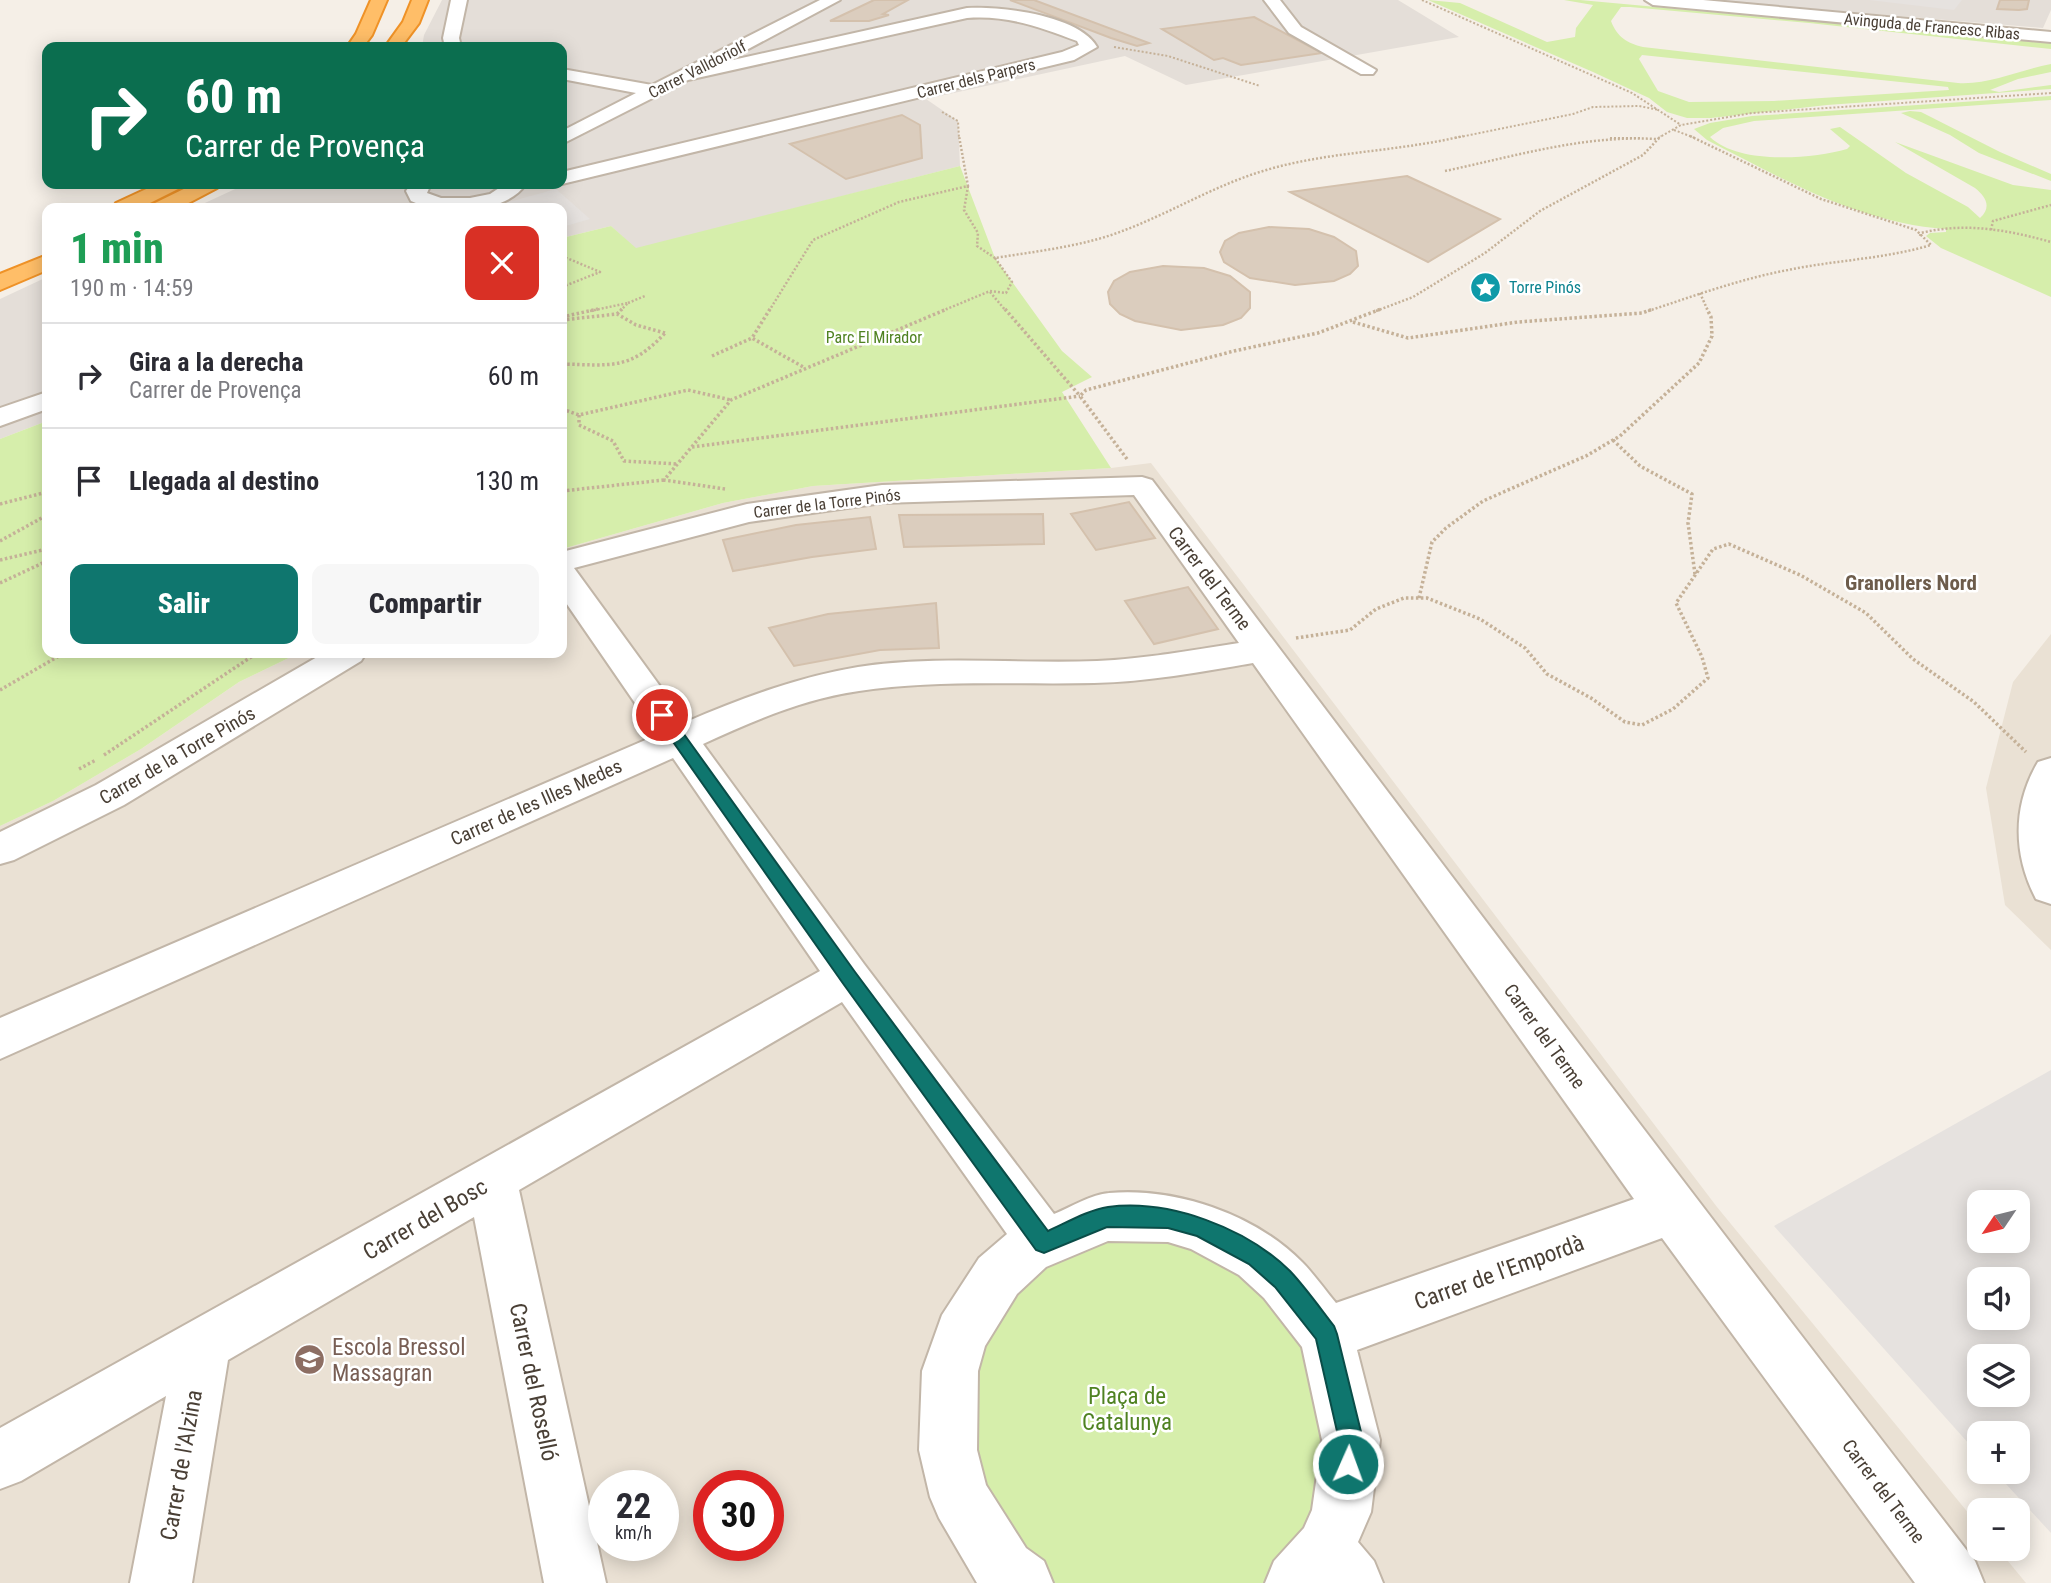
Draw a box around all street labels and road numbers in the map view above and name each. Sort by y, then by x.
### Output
street label: Avinguda de Francesc Ribas [1843,9,2021,44]
street label: Carrer Valldoriolf [645,37,749,102]
street label: Carrer dels Parpers [915,55,1037,102]
street label: Carrer de la Torre Pinós [752,485,902,522]
street label: Carrer del Terme [1163,522,1256,635]
street label: Carrer de la Torre Pinós [95,701,259,809]
street label: Carrer de les Illes Medes [447,754,625,851]
street label: Carrer del Terme [1499,979,1590,1093]
street label: Carrer del Bosc [358,1173,492,1266]
street label: Carrer de l'Empordà [1411,1229,1588,1316]
street label: Carrer del Roselló [504,1301,563,1464]
street label: Carrer de l'Alzina [155,1388,208,1542]
street label: Carrer del Terme [1837,1435,1930,1548]

